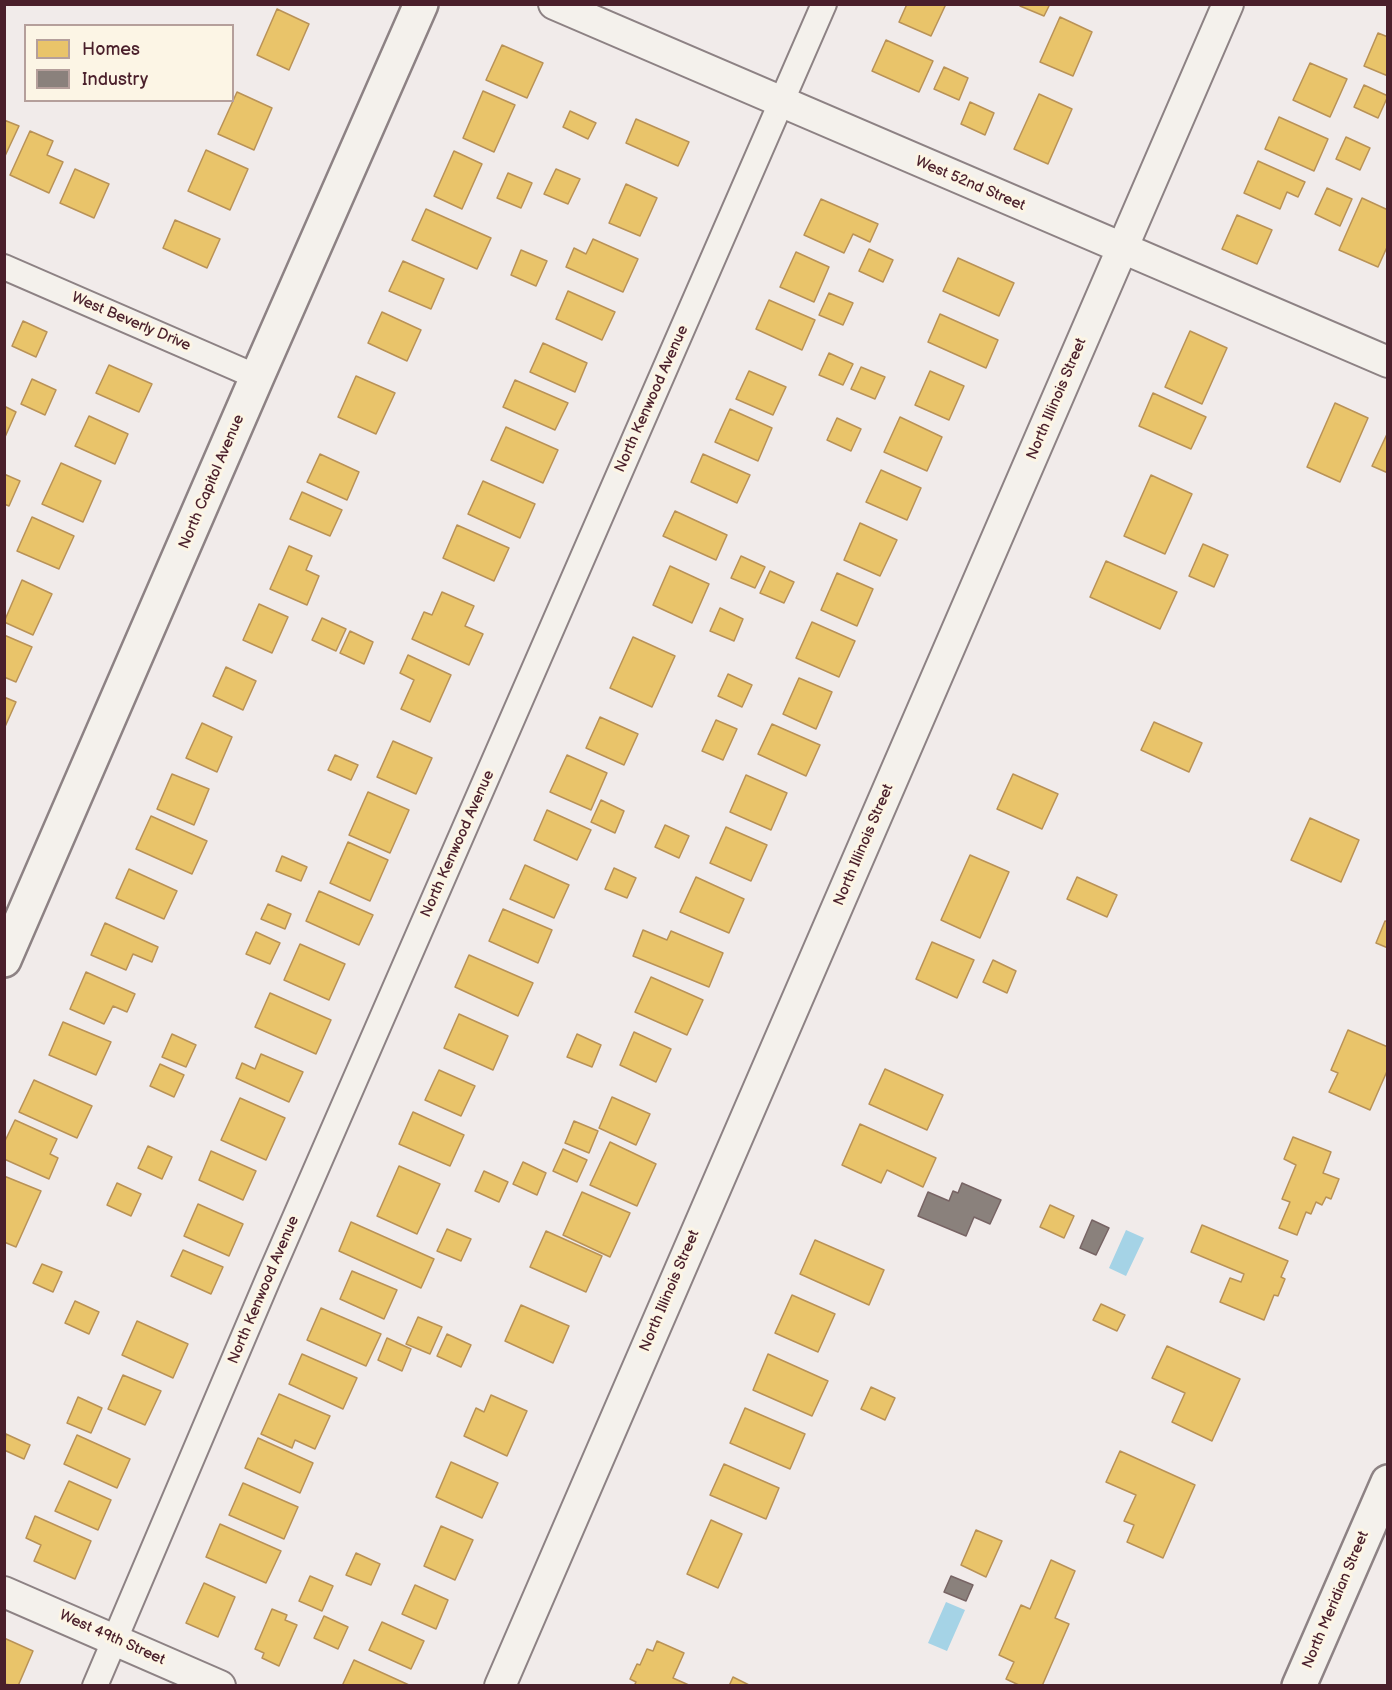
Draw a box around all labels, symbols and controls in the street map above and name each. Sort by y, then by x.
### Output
legend [24,24,234,102]
text: Homes [82,39,140,60]
text: Industry [82,69,148,90]
street label: West 52nd Street [912,153,1028,215]
street label: West Beverly Drive [69,289,193,355]
street label: North Kenwood Avenue [611,323,693,475]
street label: North Illinois Street [1023,335,1091,463]
street label: North Capitol Avenue [176,412,248,552]
street label: North Kenwood Avenue [417,768,499,920]
street label: North Illinois Street [830,781,898,909]
street label: North Kenwood Avenue [225,1213,303,1367]
street label: North Illinois Street [636,1227,704,1355]
street label: North Meridian Street [1299,1529,1373,1671]
street label: West 49th Street [56,1607,168,1669]

